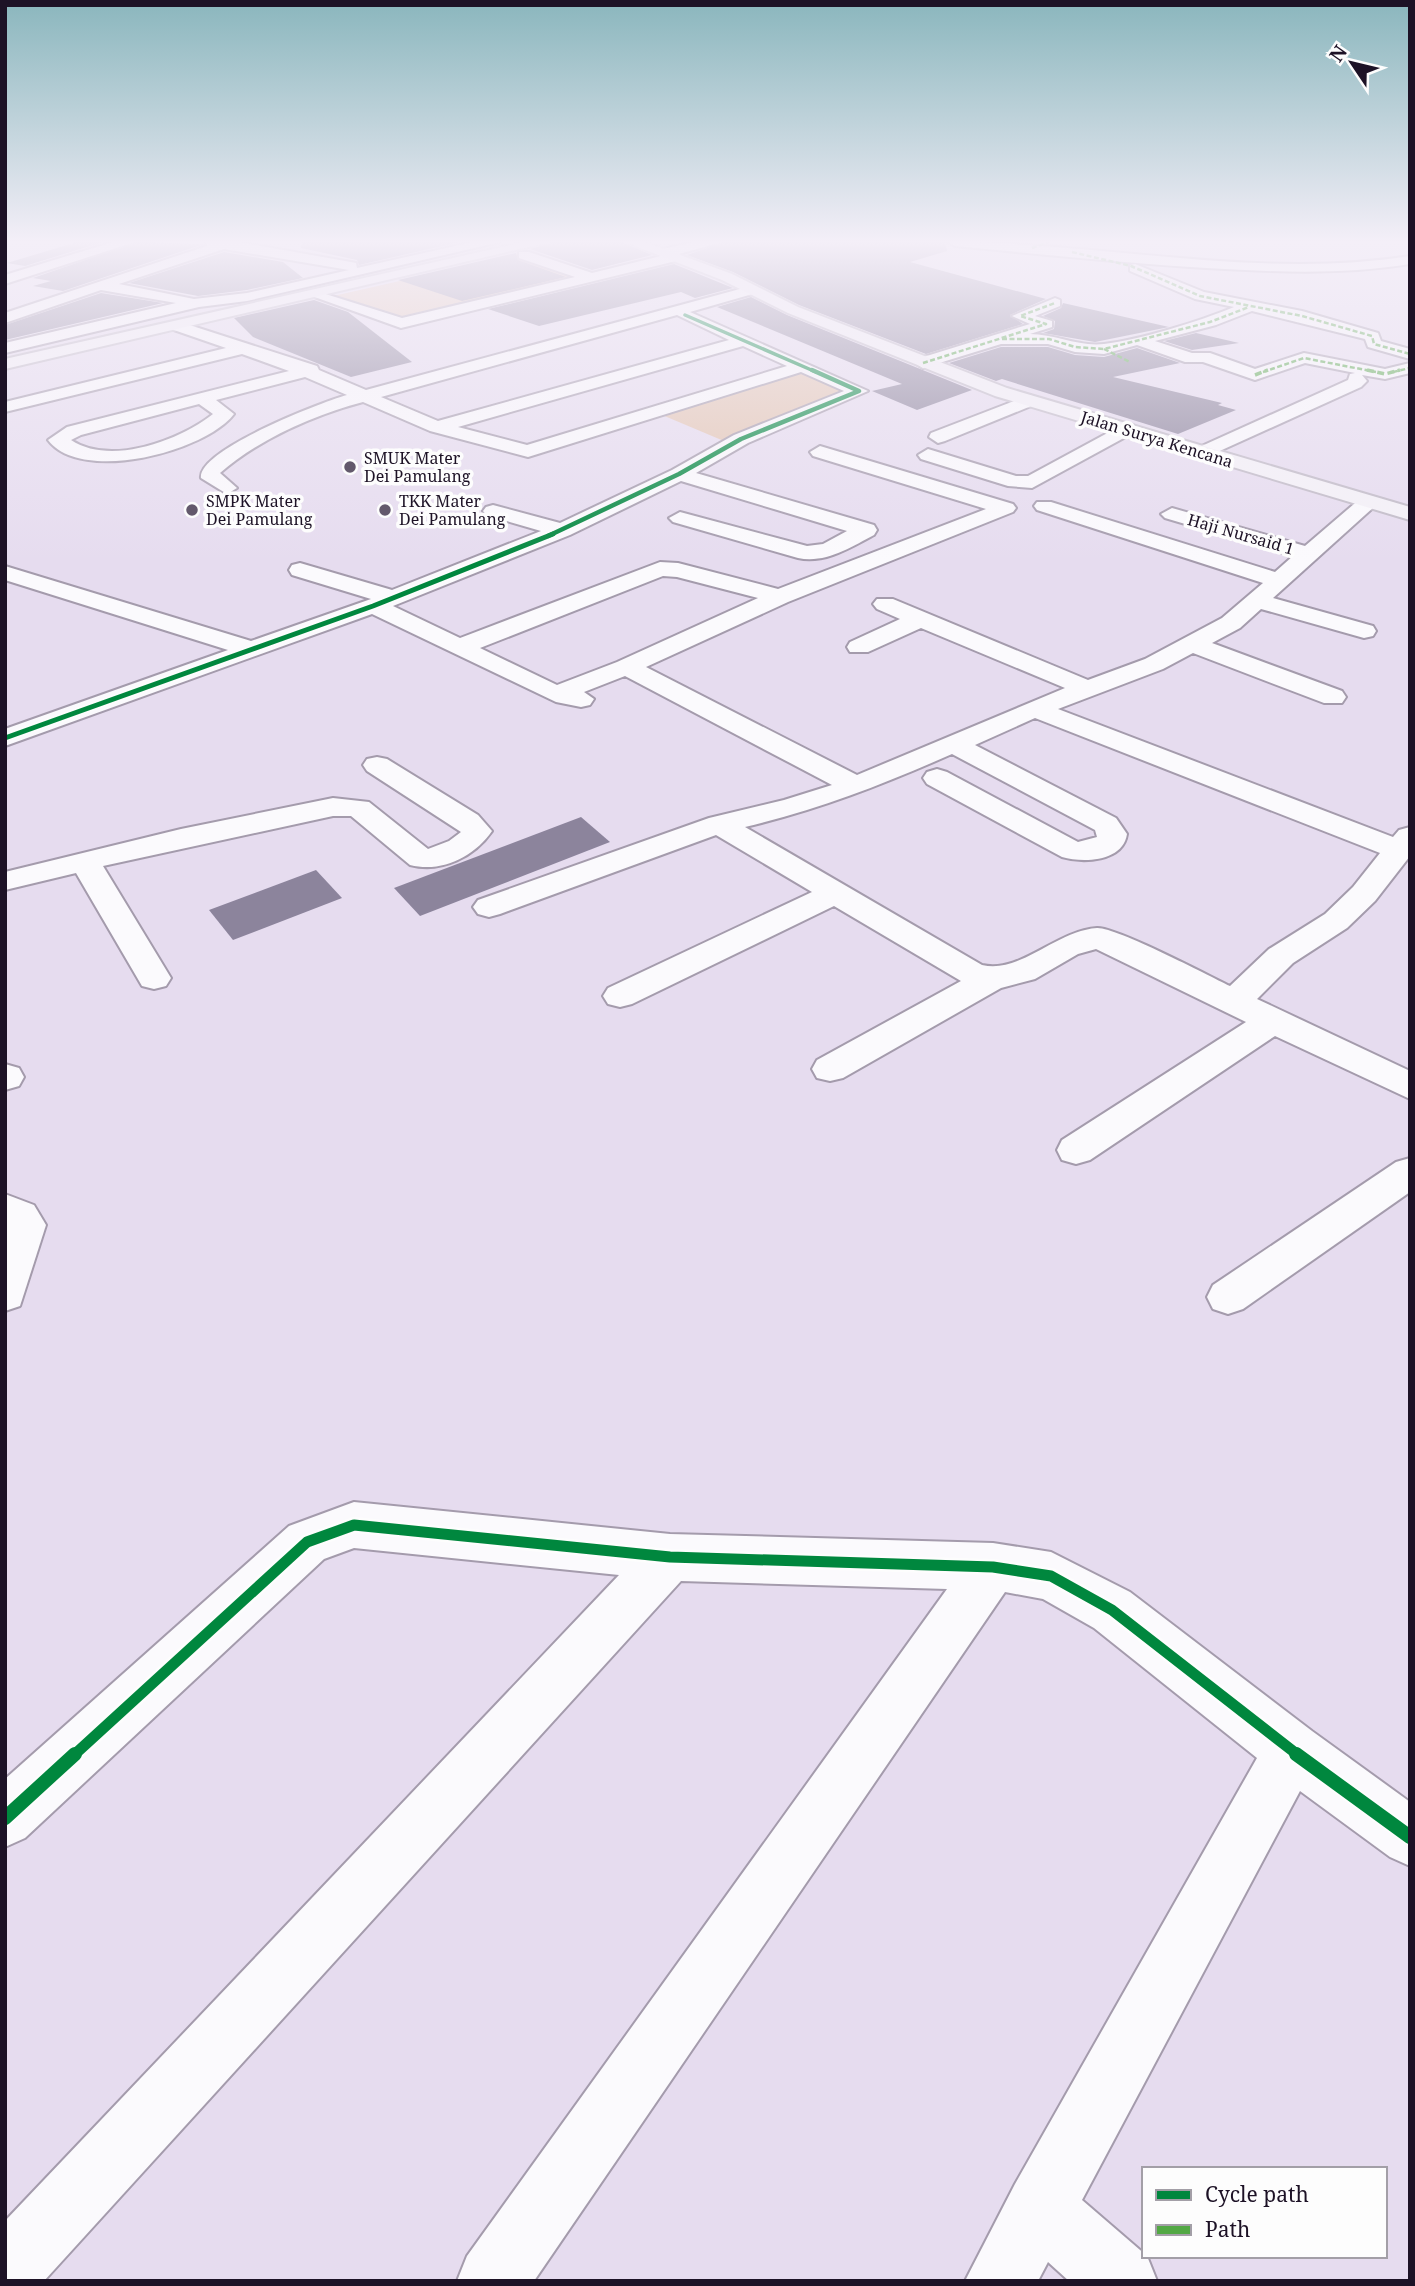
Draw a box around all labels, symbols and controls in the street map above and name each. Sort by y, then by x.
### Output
north arrow [1317,28,1387,98]
text: N [1323,40,1353,67]
street label: Jalan Surya Kencana [1077,405,1236,473]
place label: SMUK Mater Dei Pamulang [364,447,471,487]
marker: SMUK Mater Dei Pamulang [342,459,358,475]
place label: SMPK Mater Dei Pamulang [206,490,313,530]
place label: TKK Mater Dei Pamulang [399,490,506,530]
marker: SMPK Mater Dei Pamulang [184,502,200,518]
marker: TKK Mater Dei Pamulang [377,502,393,518]
street label: Haji Nursaid 1 [1185,508,1297,560]
legend [1142,2167,1387,2258]
text: Cycle path [1205,2180,1309,2208]
text: Path [1205,2215,1250,2243]

